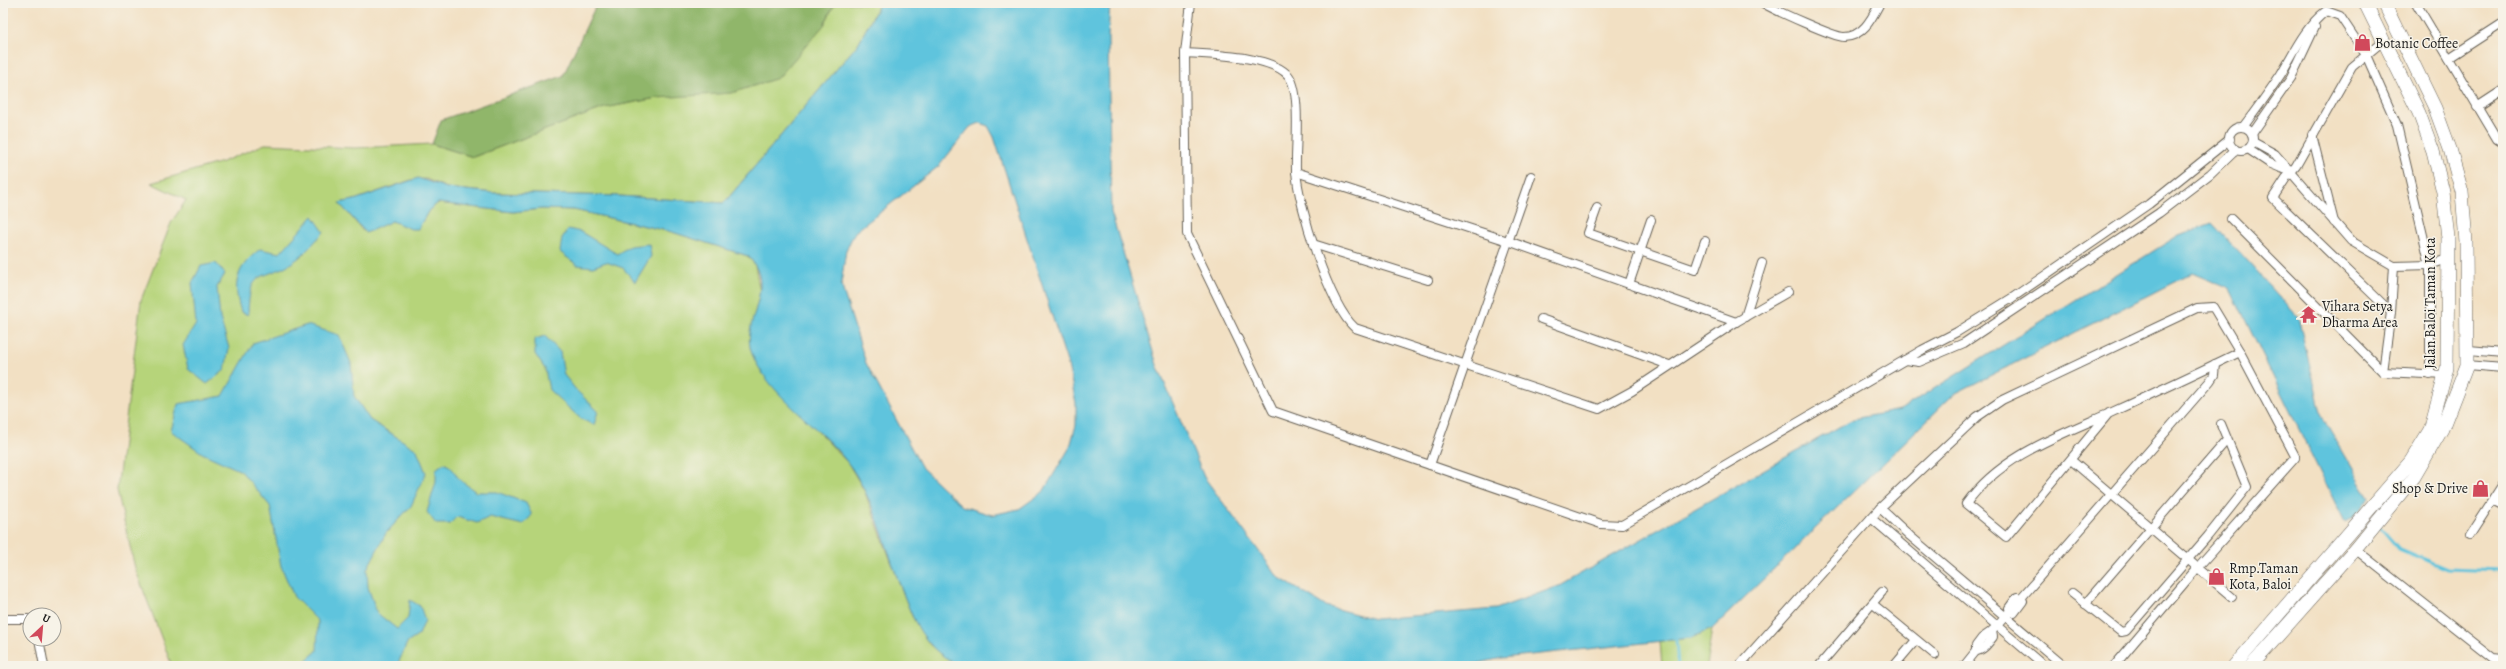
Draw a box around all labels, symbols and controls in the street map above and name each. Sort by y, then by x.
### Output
shop icon: Botanic Coffee [2352,33,2372,53]
place label: Botanic Coffee [2375,34,2458,53]
street label: Jalan Baloi Taman Kota [2421,237,2440,369]
place label: Vihara Setya Dharma Area [2321,297,2399,332]
temple icon: Vihara Setya Dharma Area [2299,304,2319,324]
shop icon: Shop & Drive [2471,478,2491,498]
place label: Shop & Drive [2392,479,2468,498]
place label: Rmp.Taman Kota, Baloi [2229,559,2299,594]
shop icon: Rmp.Taman Kota, Baloi [2206,566,2226,586]
north arrow [22,607,62,647]
text: U [40,610,53,627]

